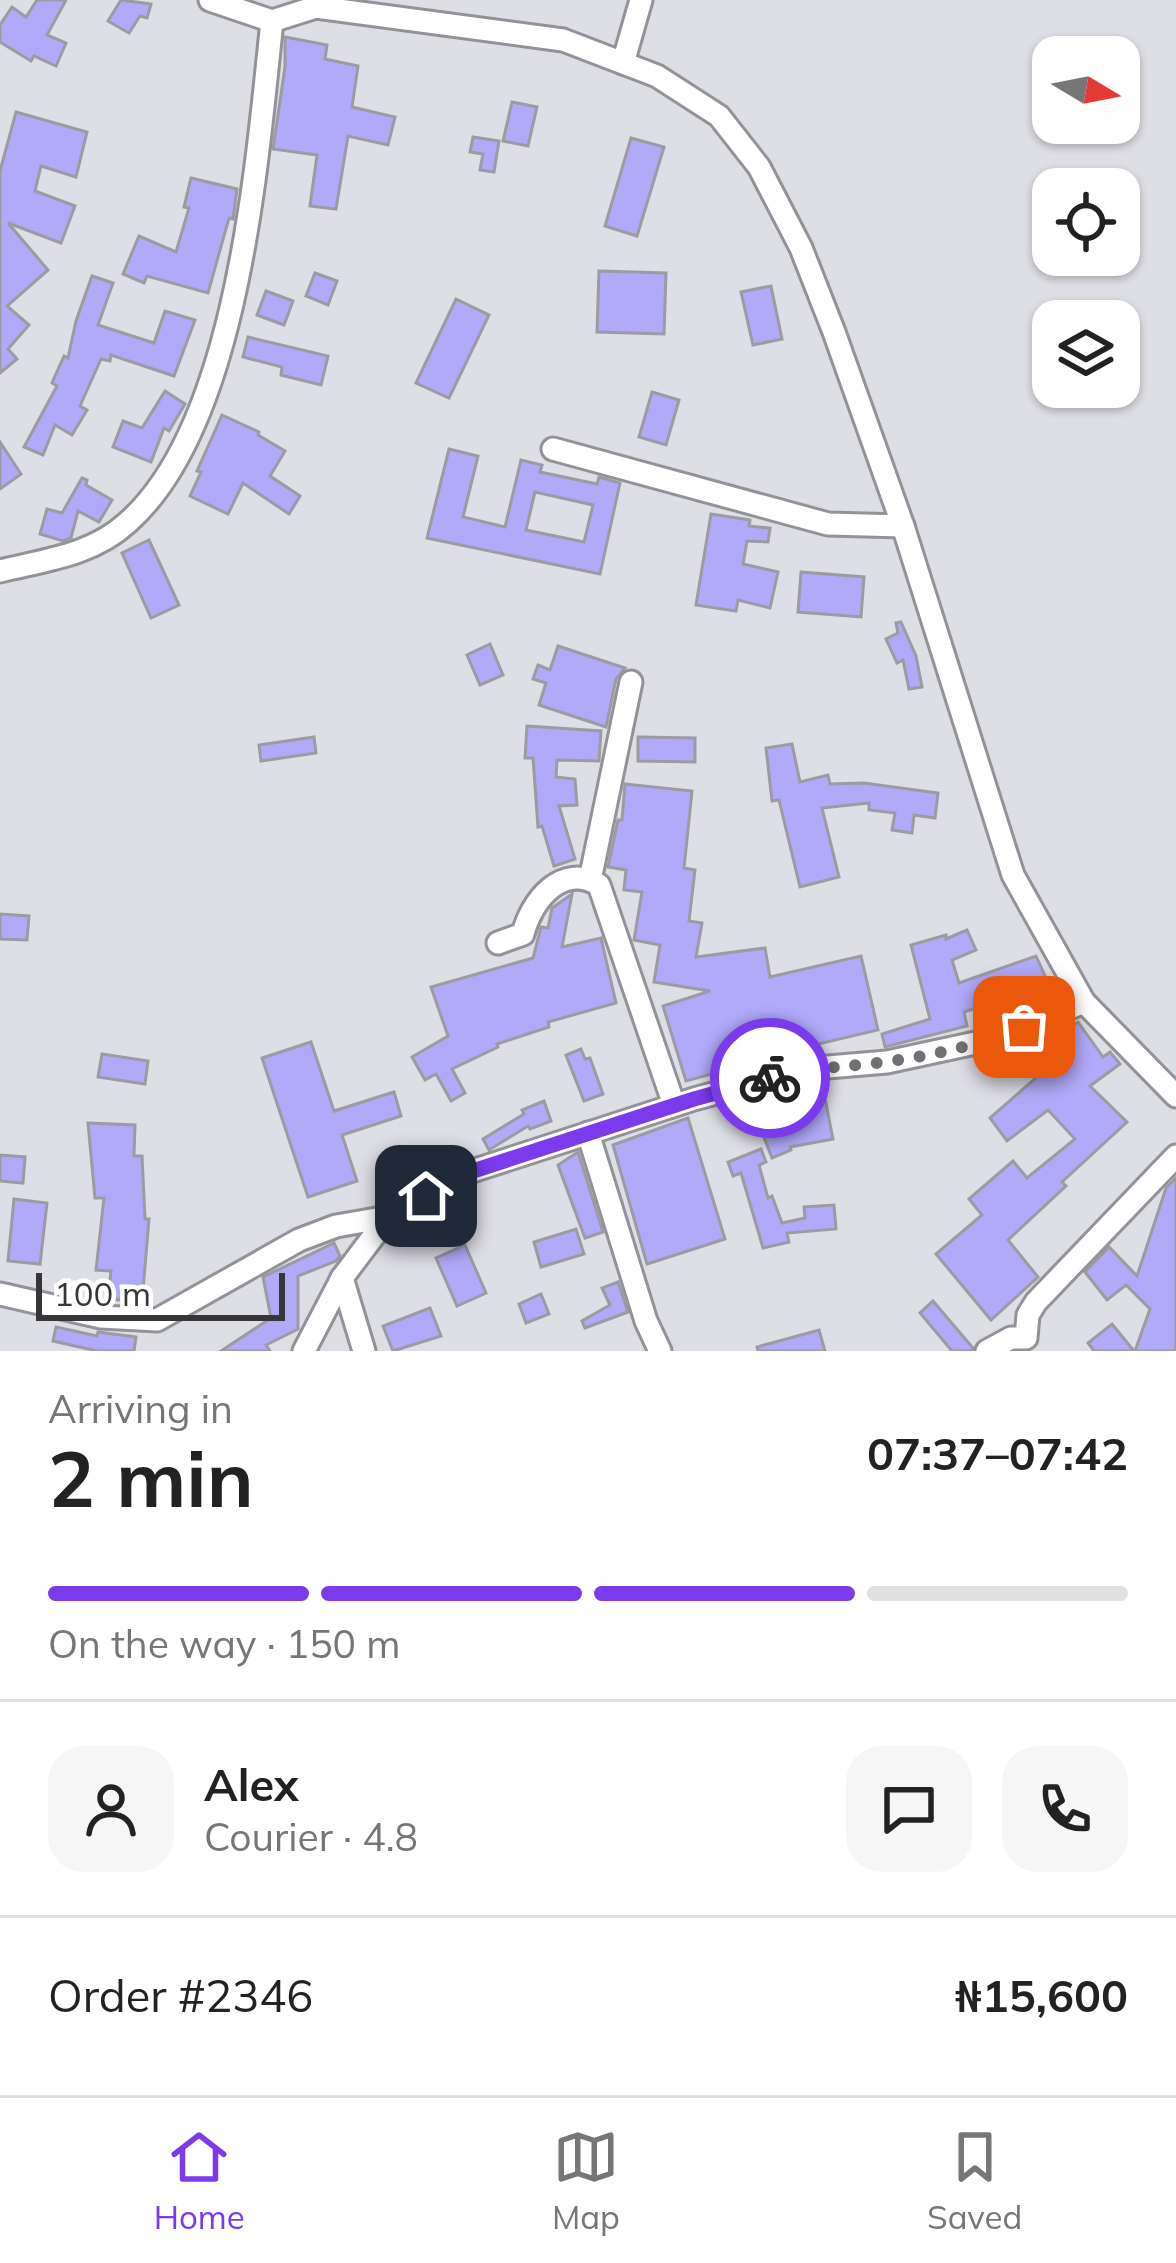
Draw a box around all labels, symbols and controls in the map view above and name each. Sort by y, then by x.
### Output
north arrow [1032,36,1140,144]
map controls [1032,36,1140,408]
button: locate [1032,168,1140,276]
button: layers [1032,300,1140,408]
pin [973,976,1075,1078]
icon: bag [991,994,1057,1060]
courier [710,1018,830,1138]
icon: bike [737,1045,803,1111]
pin [375,1145,477,1247]
icon: home [393,1163,459,1229]
scale bar [36,1267,285,1320]
text: 100 m [54,1273,151,1314]
text: Arriving in [48,1384,233,1433]
text: 07:37–07:42 [867,1425,1128,1481]
text: 2 min [48,1429,254,1527]
text: On the way · 150 m [48,1619,400,1668]
button: person [48,1746,174,1872]
button: chat [846,1746,972,1872]
button: phone [1002,1746,1128,1872]
text: Alex [204,1756,299,1812]
text: Courier · 4.8 [204,1812,418,1861]
text: Order #2346 [48,1967,313,2023]
text: ₦15,600 [955,1967,1128,2023]
tab: Home [154,2124,245,2237]
tab: Map [552,2124,620,2237]
tab: Saved [927,2124,1022,2237]

